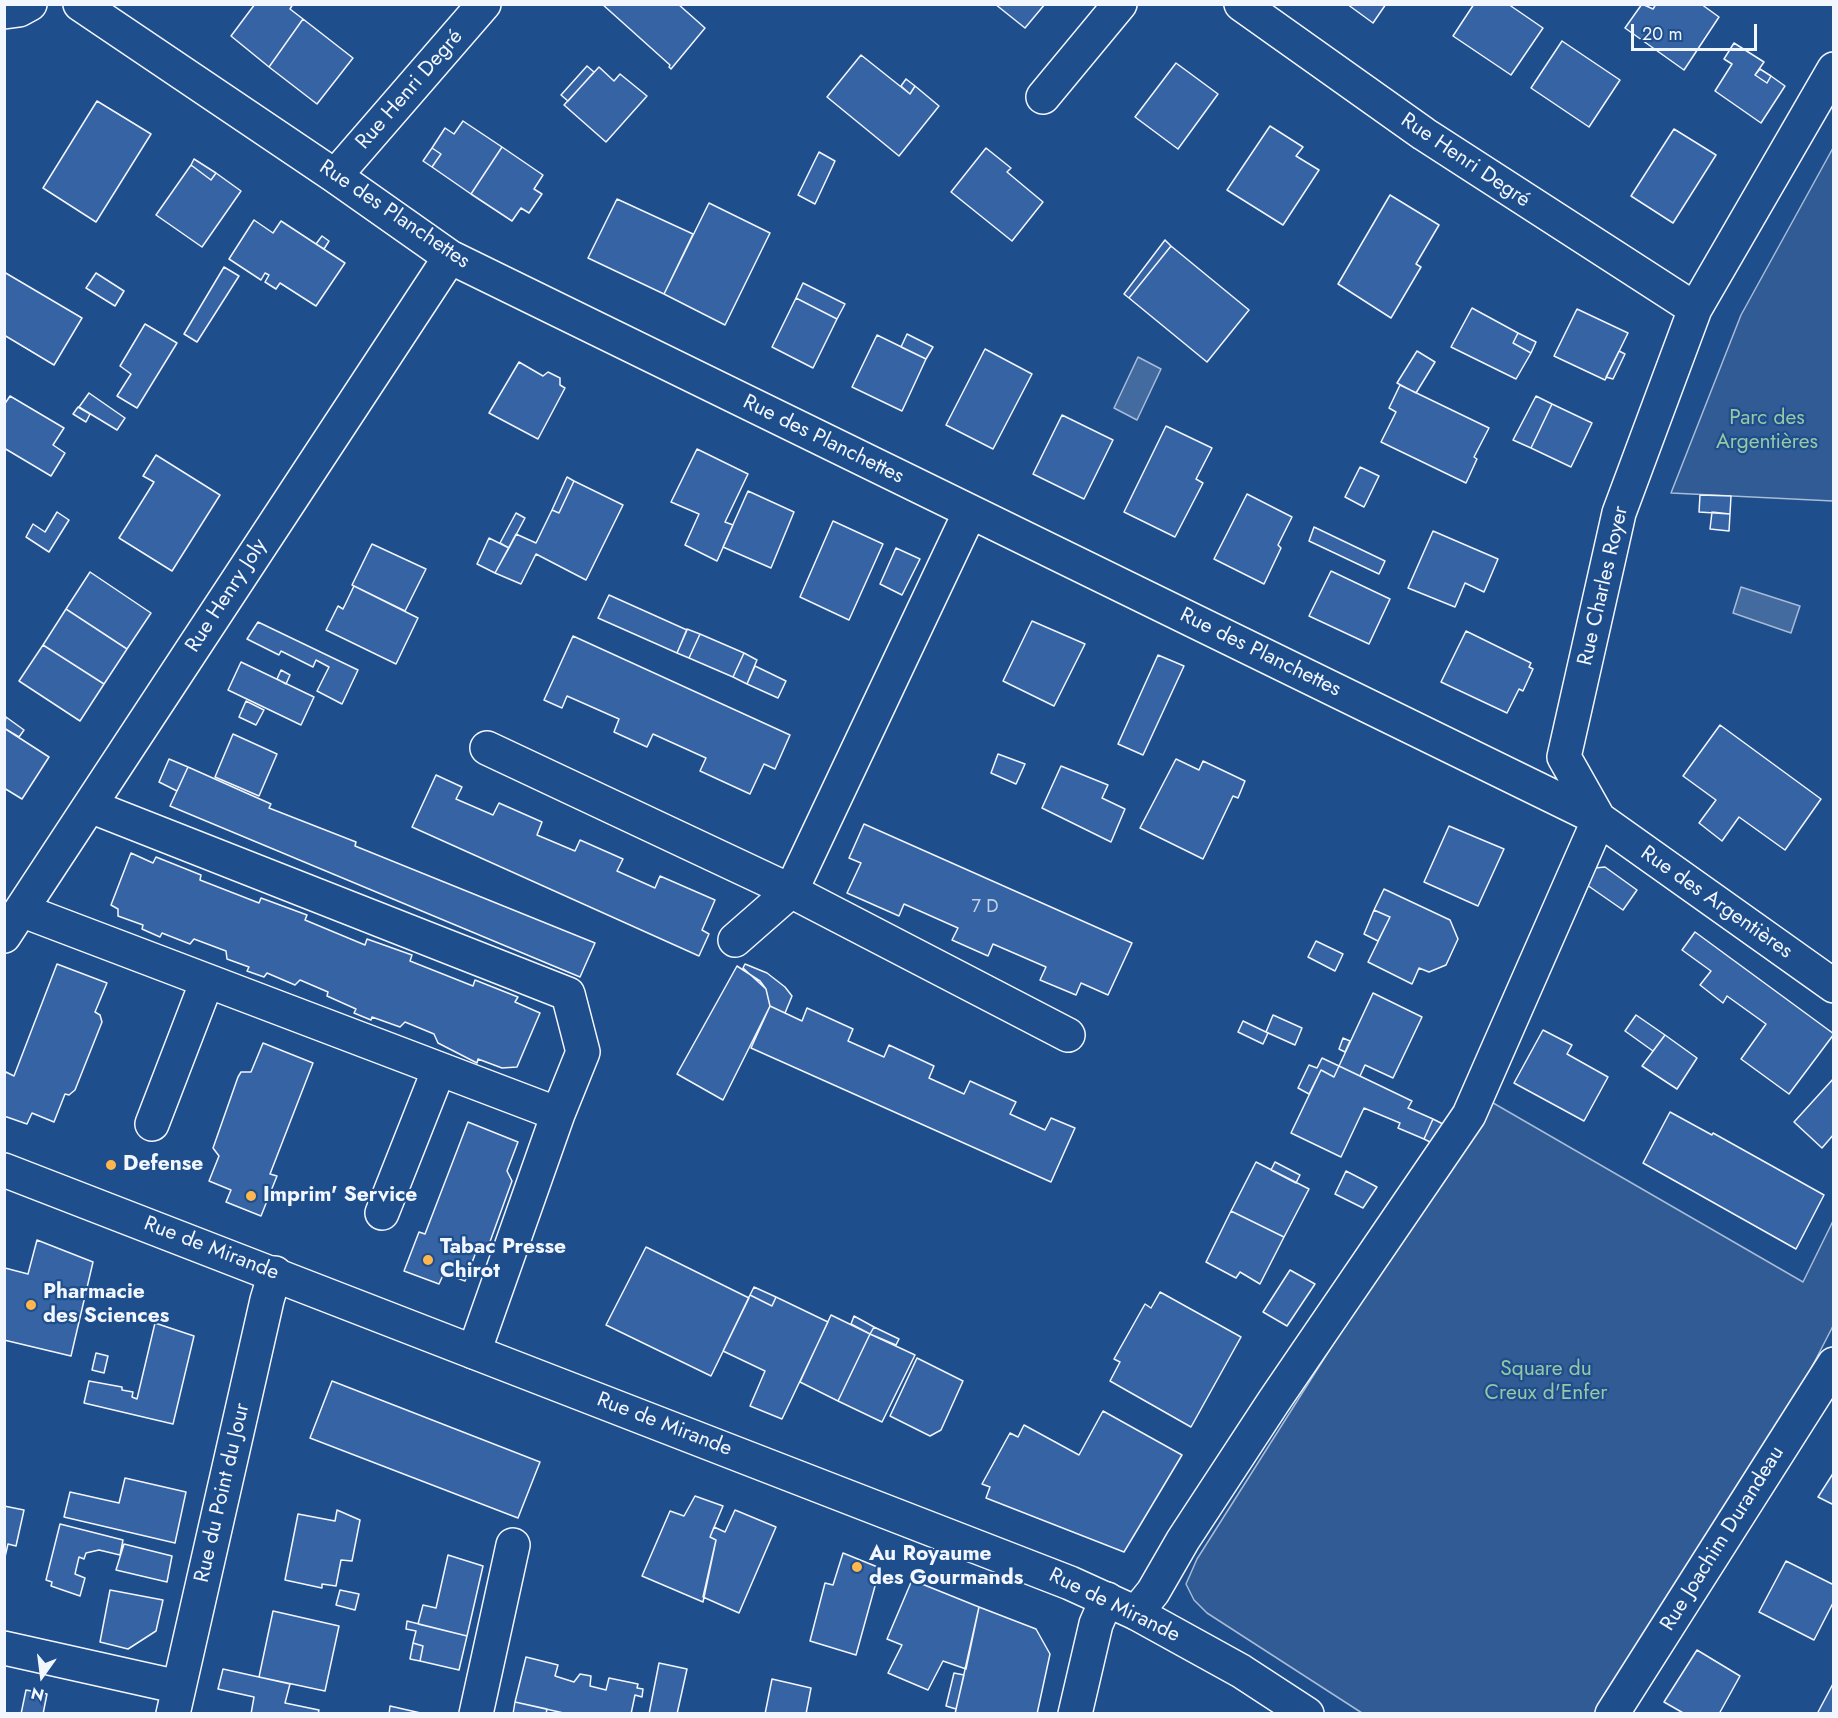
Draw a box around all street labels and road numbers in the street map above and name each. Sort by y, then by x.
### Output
street label: Rue Henri Degré [351,25,469,155]
street label: Rue Henri Degré [1396,108,1534,214]
street label: Rue des Planchettes [314,155,474,275]
street label: Rue des Planchettes [738,390,908,490]
street label: Rue Charles Royer [1573,504,1635,668]
street label: Rue Henry Joly [181,534,273,658]
street label: Rue des Planchettes [1175,603,1345,703]
street label: Rue des Argentières [1635,841,1797,965]
street label: Rue de Mirande [140,1212,282,1286]
street label: Rue de Mirande [593,1388,735,1462]
street label: Rue du Point du Jour [190,1401,256,1585]
street label: Rue Joachim Durandeau [1656,1442,1790,1636]
street label: Rue de Mirande [1044,1563,1184,1649]

